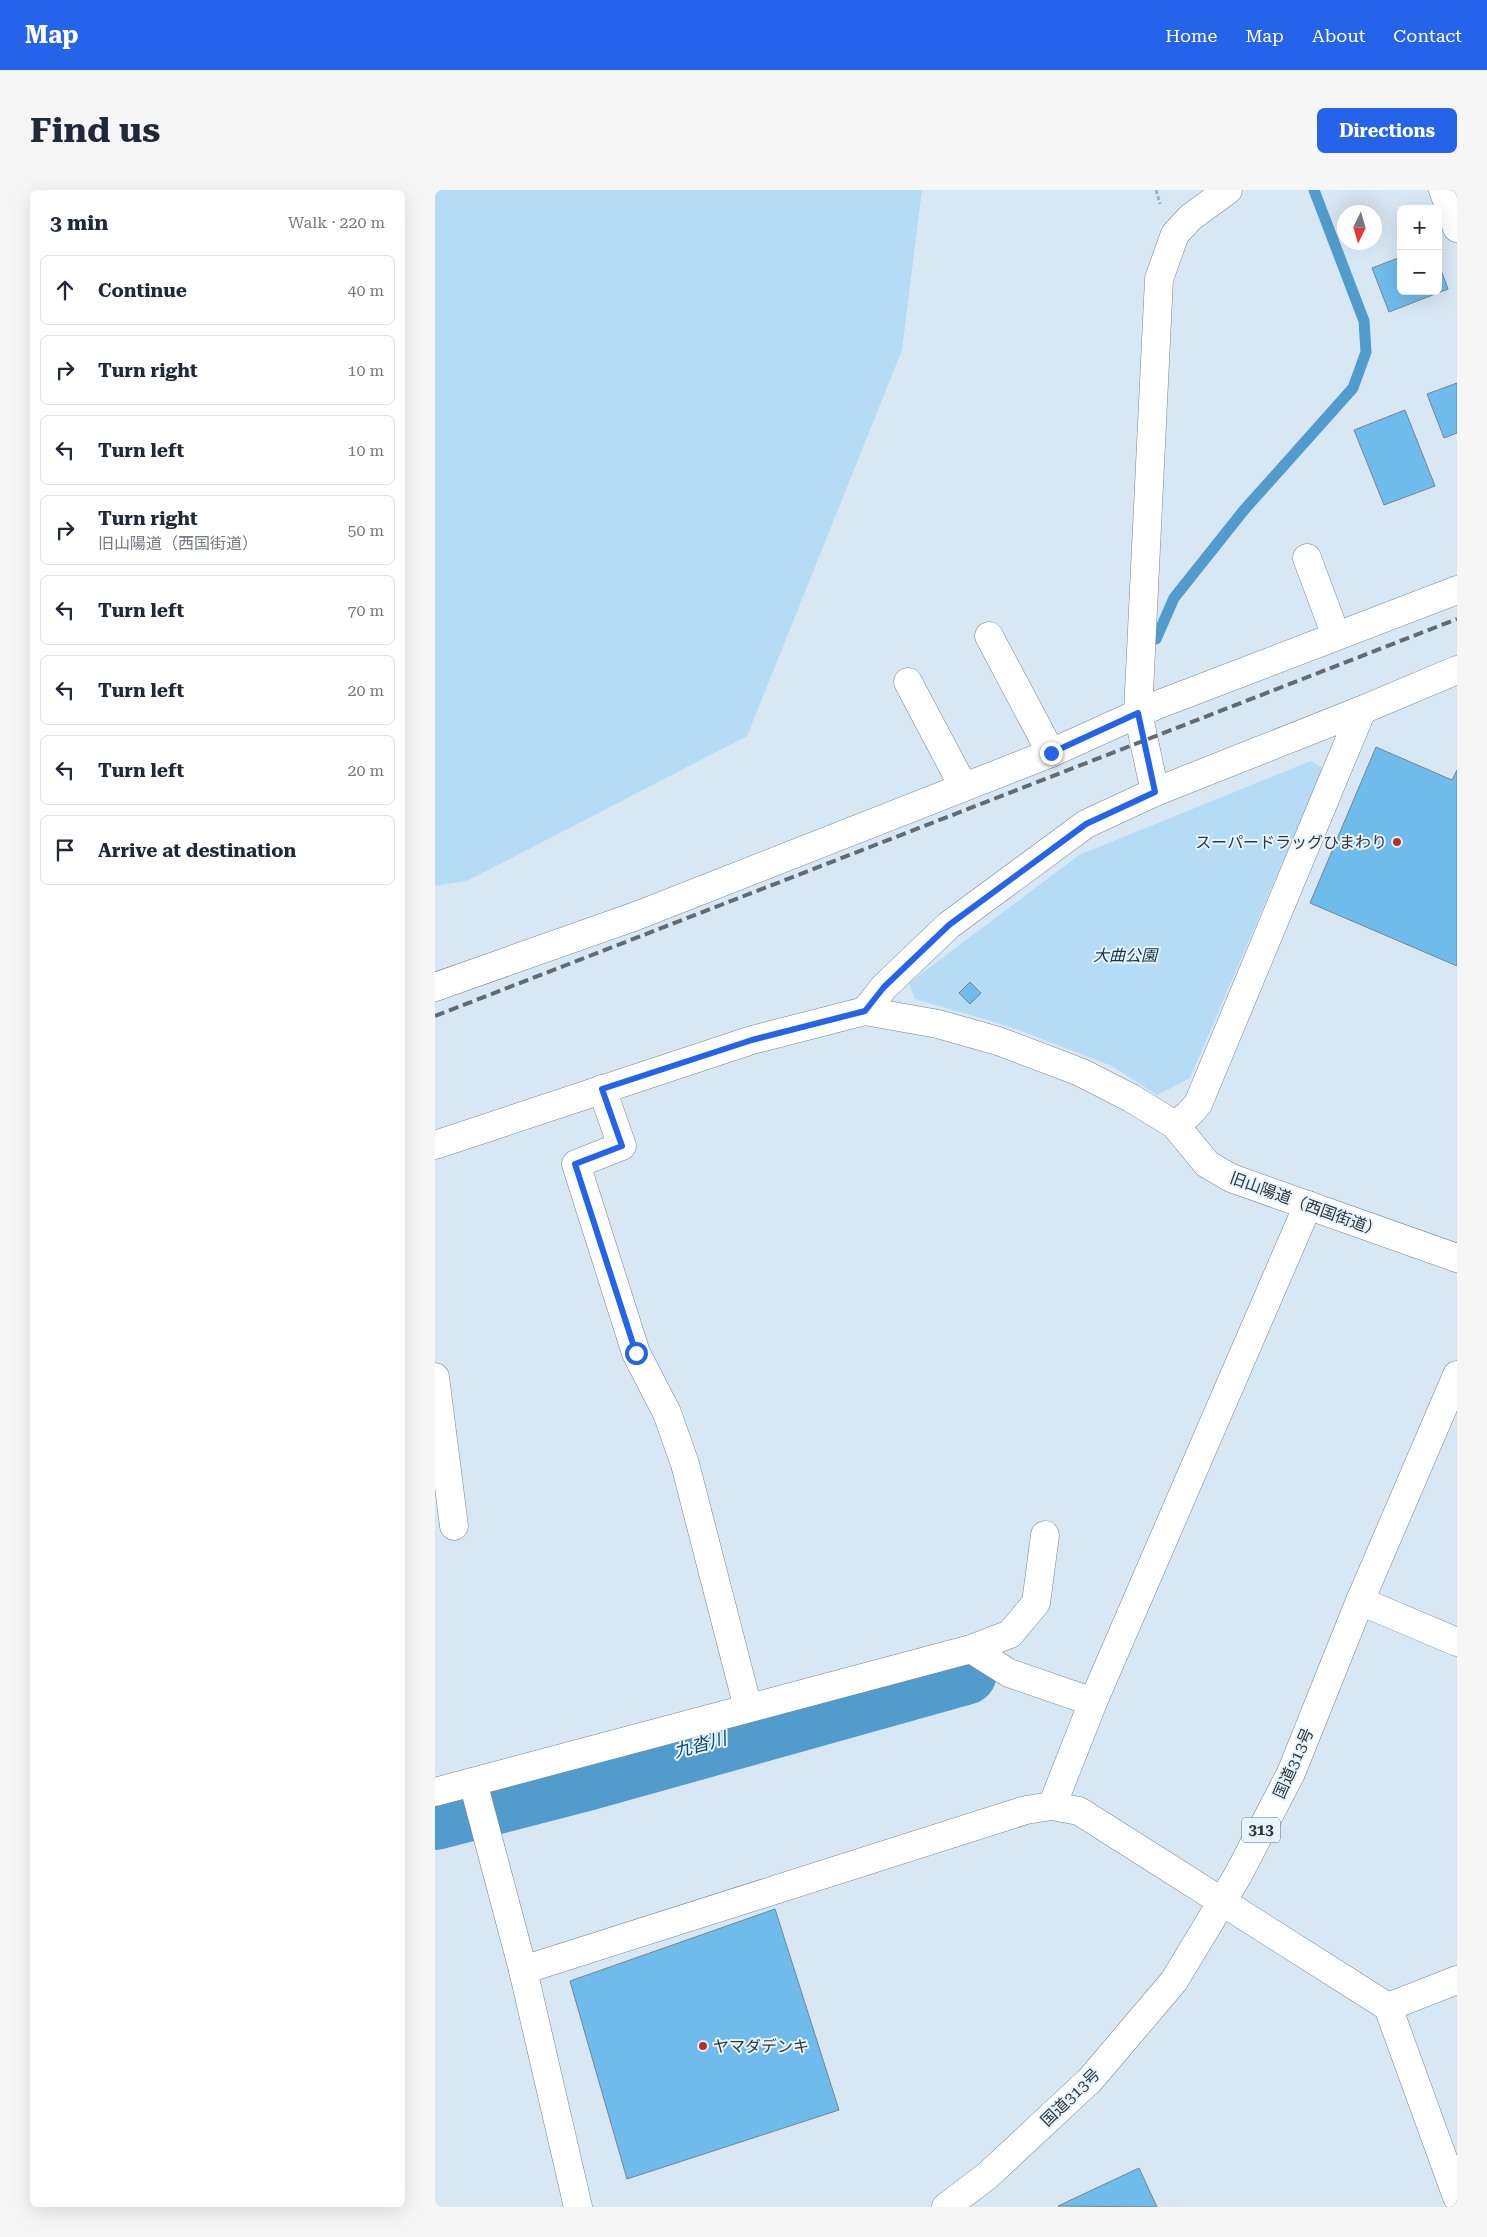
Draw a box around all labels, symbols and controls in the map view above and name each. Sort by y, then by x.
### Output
text: Map [25,21,79,49]
text: Home [1165,25,1217,46]
text: Map [1245,25,1284,46]
text: About [1312,25,1365,46]
text: Contact [1393,25,1462,46]
button: Directions [1317,108,1457,153]
text: Find us [30,110,160,151]
north arrow [1337,205,1382,250]
map controls [1397,205,1442,295]
button: + [1397,205,1442,250]
text: 3 min [50,211,108,235]
text: Walk · 220 m [288,213,385,232]
button: − [1397,250,1442,295]
icon: ahead [51,276,79,304]
text: Continue [98,279,187,302]
text: 40 m [347,281,384,300]
icon: right [51,356,79,384]
text: Turn right [98,359,198,382]
text: 10 m [347,361,384,380]
icon: left [51,436,79,464]
text: Turn left [98,439,184,462]
text: 10 m [347,441,384,460]
text: Turn right [98,507,198,530]
icon: right [51,516,79,544]
text: 50 m [347,521,384,540]
text: 旧山陽道（西国街道） [98,534,258,553]
icon: left [51,596,79,624]
text: Turn left [98,599,184,622]
text: 70 m [347,601,384,620]
icon: left [51,676,79,704]
text: Turn left [98,679,184,702]
text: 20 m [347,681,384,700]
route end [1040,742,1063,765]
icon: left [51,756,79,784]
text: Turn left [98,759,184,782]
text: 20 m [347,761,384,780]
place label: スーパードラッグひまわり [1195,833,1387,852]
icon: arrive [51,836,79,864]
marker: スーパードラッグひまわり [1391,836,1403,848]
text: Arrive at destination [98,839,296,862]
park label: 大曲公園 [1093,946,1159,965]
street label: 旧山陽道（西国街道） [1227,1168,1384,1241]
route start [625,1342,648,1365]
street label: 国道313号 [1270,1725,1317,1801]
water label: 九沓川 [671,1727,731,1762]
road number: 313 [1242,1818,1280,1842]
place label: ヤマダデンキ [713,2037,809,2056]
marker: ヤマダデンキ [697,2040,709,2052]
street label: 国道313号 [1037,2065,1104,2130]

